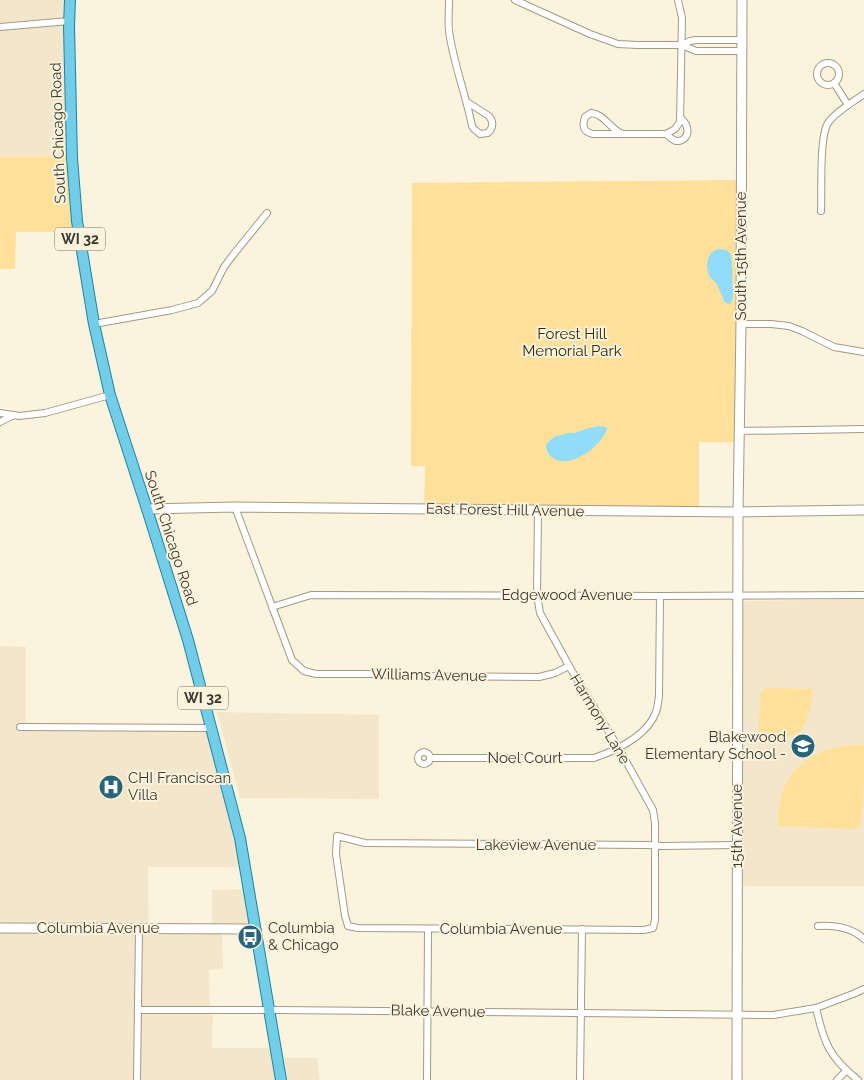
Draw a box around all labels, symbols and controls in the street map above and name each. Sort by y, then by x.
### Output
street label: South Chicago Road [47,62,69,204]
street label: South 15th Avenue [732,191,750,320]
road number: WI 32 [55,228,105,250]
park label: Forest Hill Memorial Park [522,325,622,360]
street label: South Chicago Road [141,468,201,608]
street label: East Forest Hill Avenue [426,500,585,520]
street label: Edgewood Avenue [501,586,633,604]
street label: Williams Avenue [371,665,487,685]
street label: Harmony Lane [566,671,634,767]
road number: WI 32 [178,686,228,710]
place label: Blakewood Elementary School - [645,728,786,763]
school or university icon: Blakewood Elementary School - [790,733,816,759]
street label: Noel Court [487,749,563,767]
place label: CHI Franciscan Villa [128,769,231,804]
hospital icon: CHI Franciscan Villa [98,774,124,800]
street label: 15th Avenue [728,784,746,868]
street label: Lakeview Avenue [476,836,597,854]
street label: Columbia Avenue [37,919,160,937]
place label: Columbia & Chicago [268,919,339,954]
street label: Columbia Avenue [440,920,563,938]
bus stop icon: Columbia & Chicago [237,924,263,950]
street label: Blake Avenue [391,1001,486,1021]

